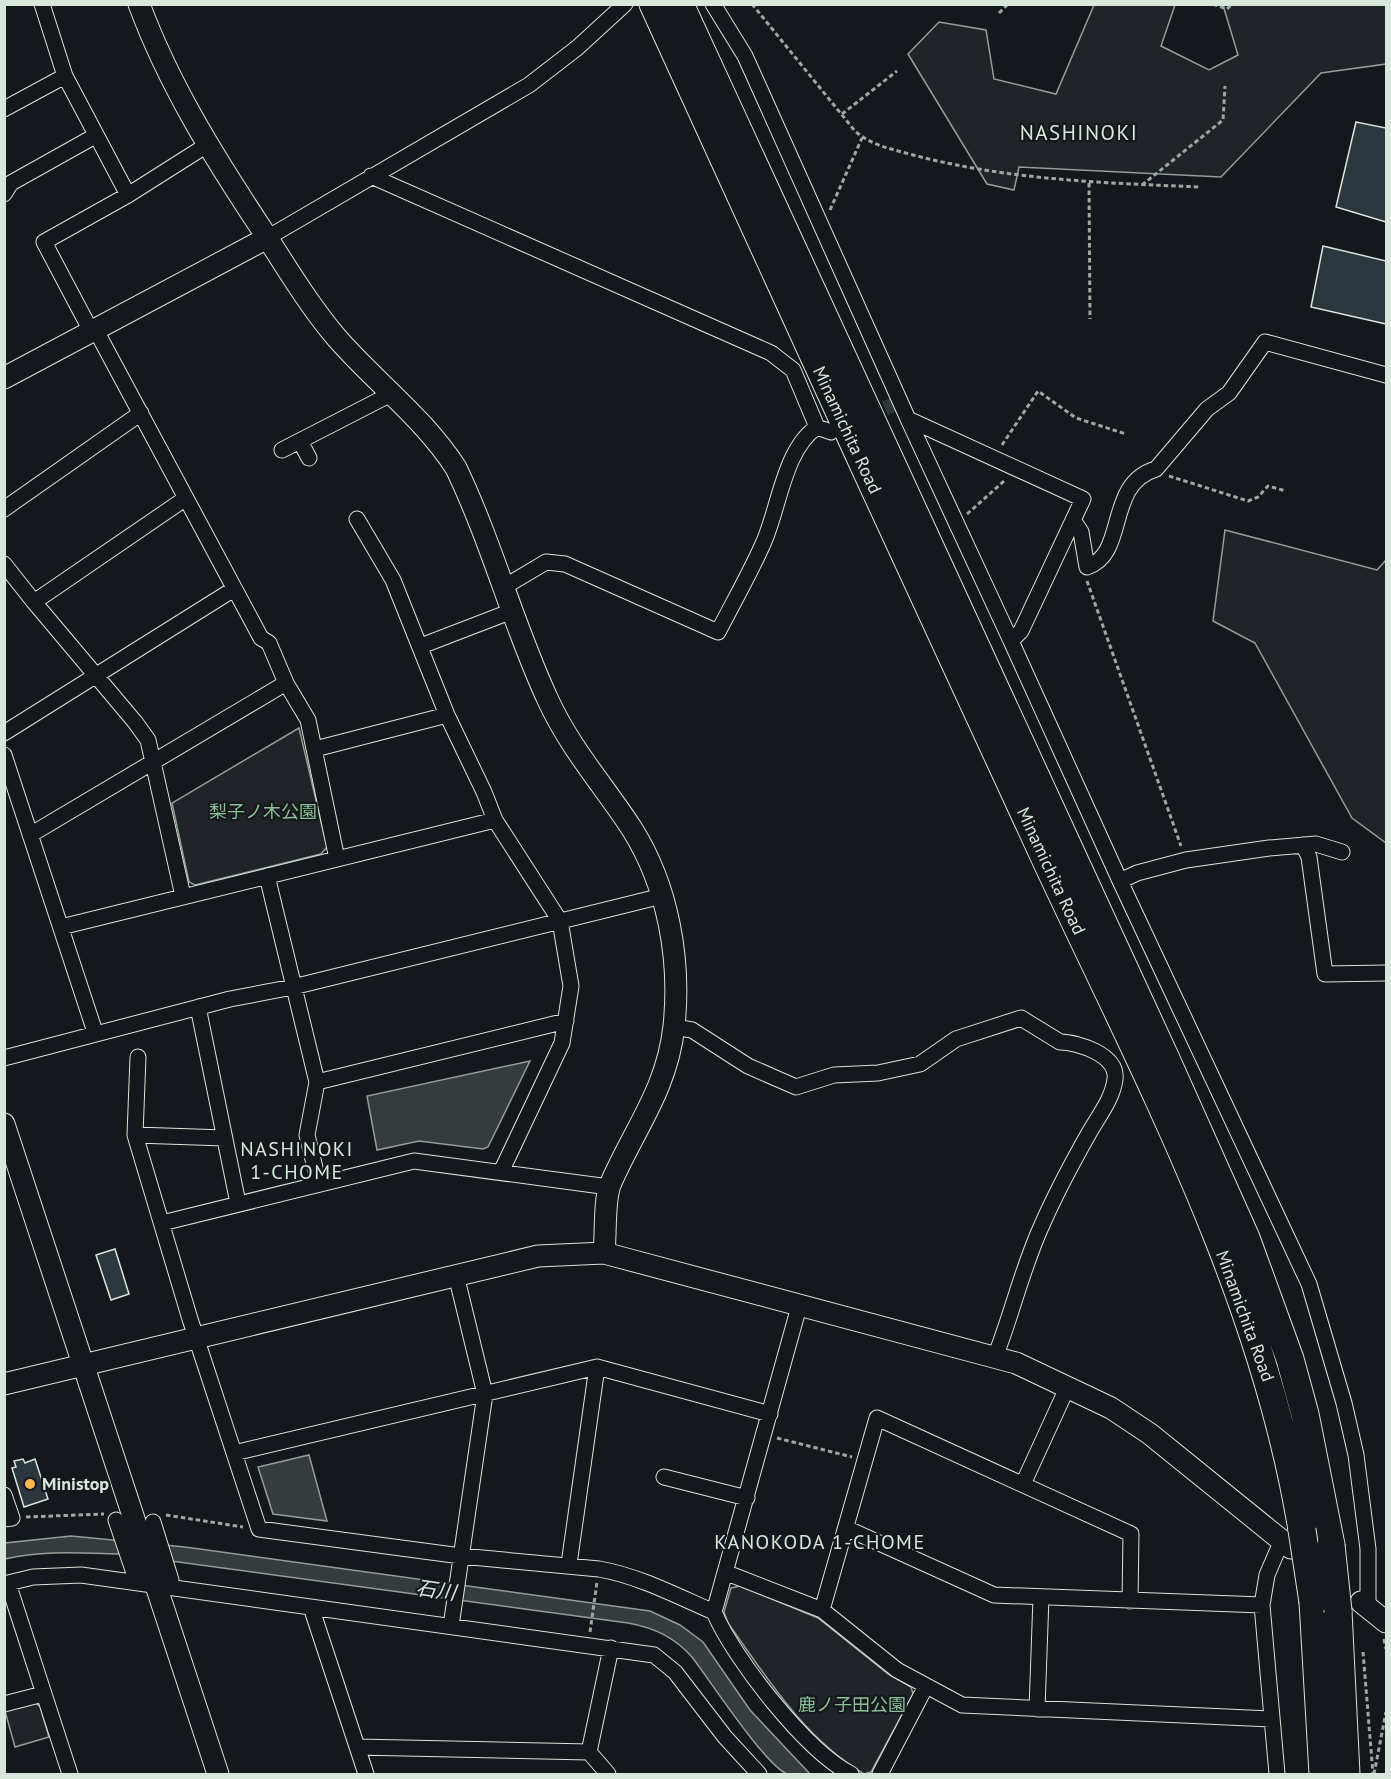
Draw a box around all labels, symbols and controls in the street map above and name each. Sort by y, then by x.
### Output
district label: NASHINOKI [1020,119,1138,146]
street label: Minamichita Road [808,362,887,497]
park label: 梨子ノ木公園 [209,800,317,823]
street label: Minamichita Road [1012,803,1091,938]
district label: NASHINOKI 1-CHOME [240,1136,354,1185]
street label: Minamichita Road [1211,1247,1280,1385]
place label: Ministop [42,1472,109,1495]
marker: Ministop [23,1477,37,1491]
district label: KANOKODA 1-CHOME [714,1529,926,1555]
water label: 石川 [414,1574,460,1606]
park label: 鹿ノ子田公園 [798,1693,906,1716]

